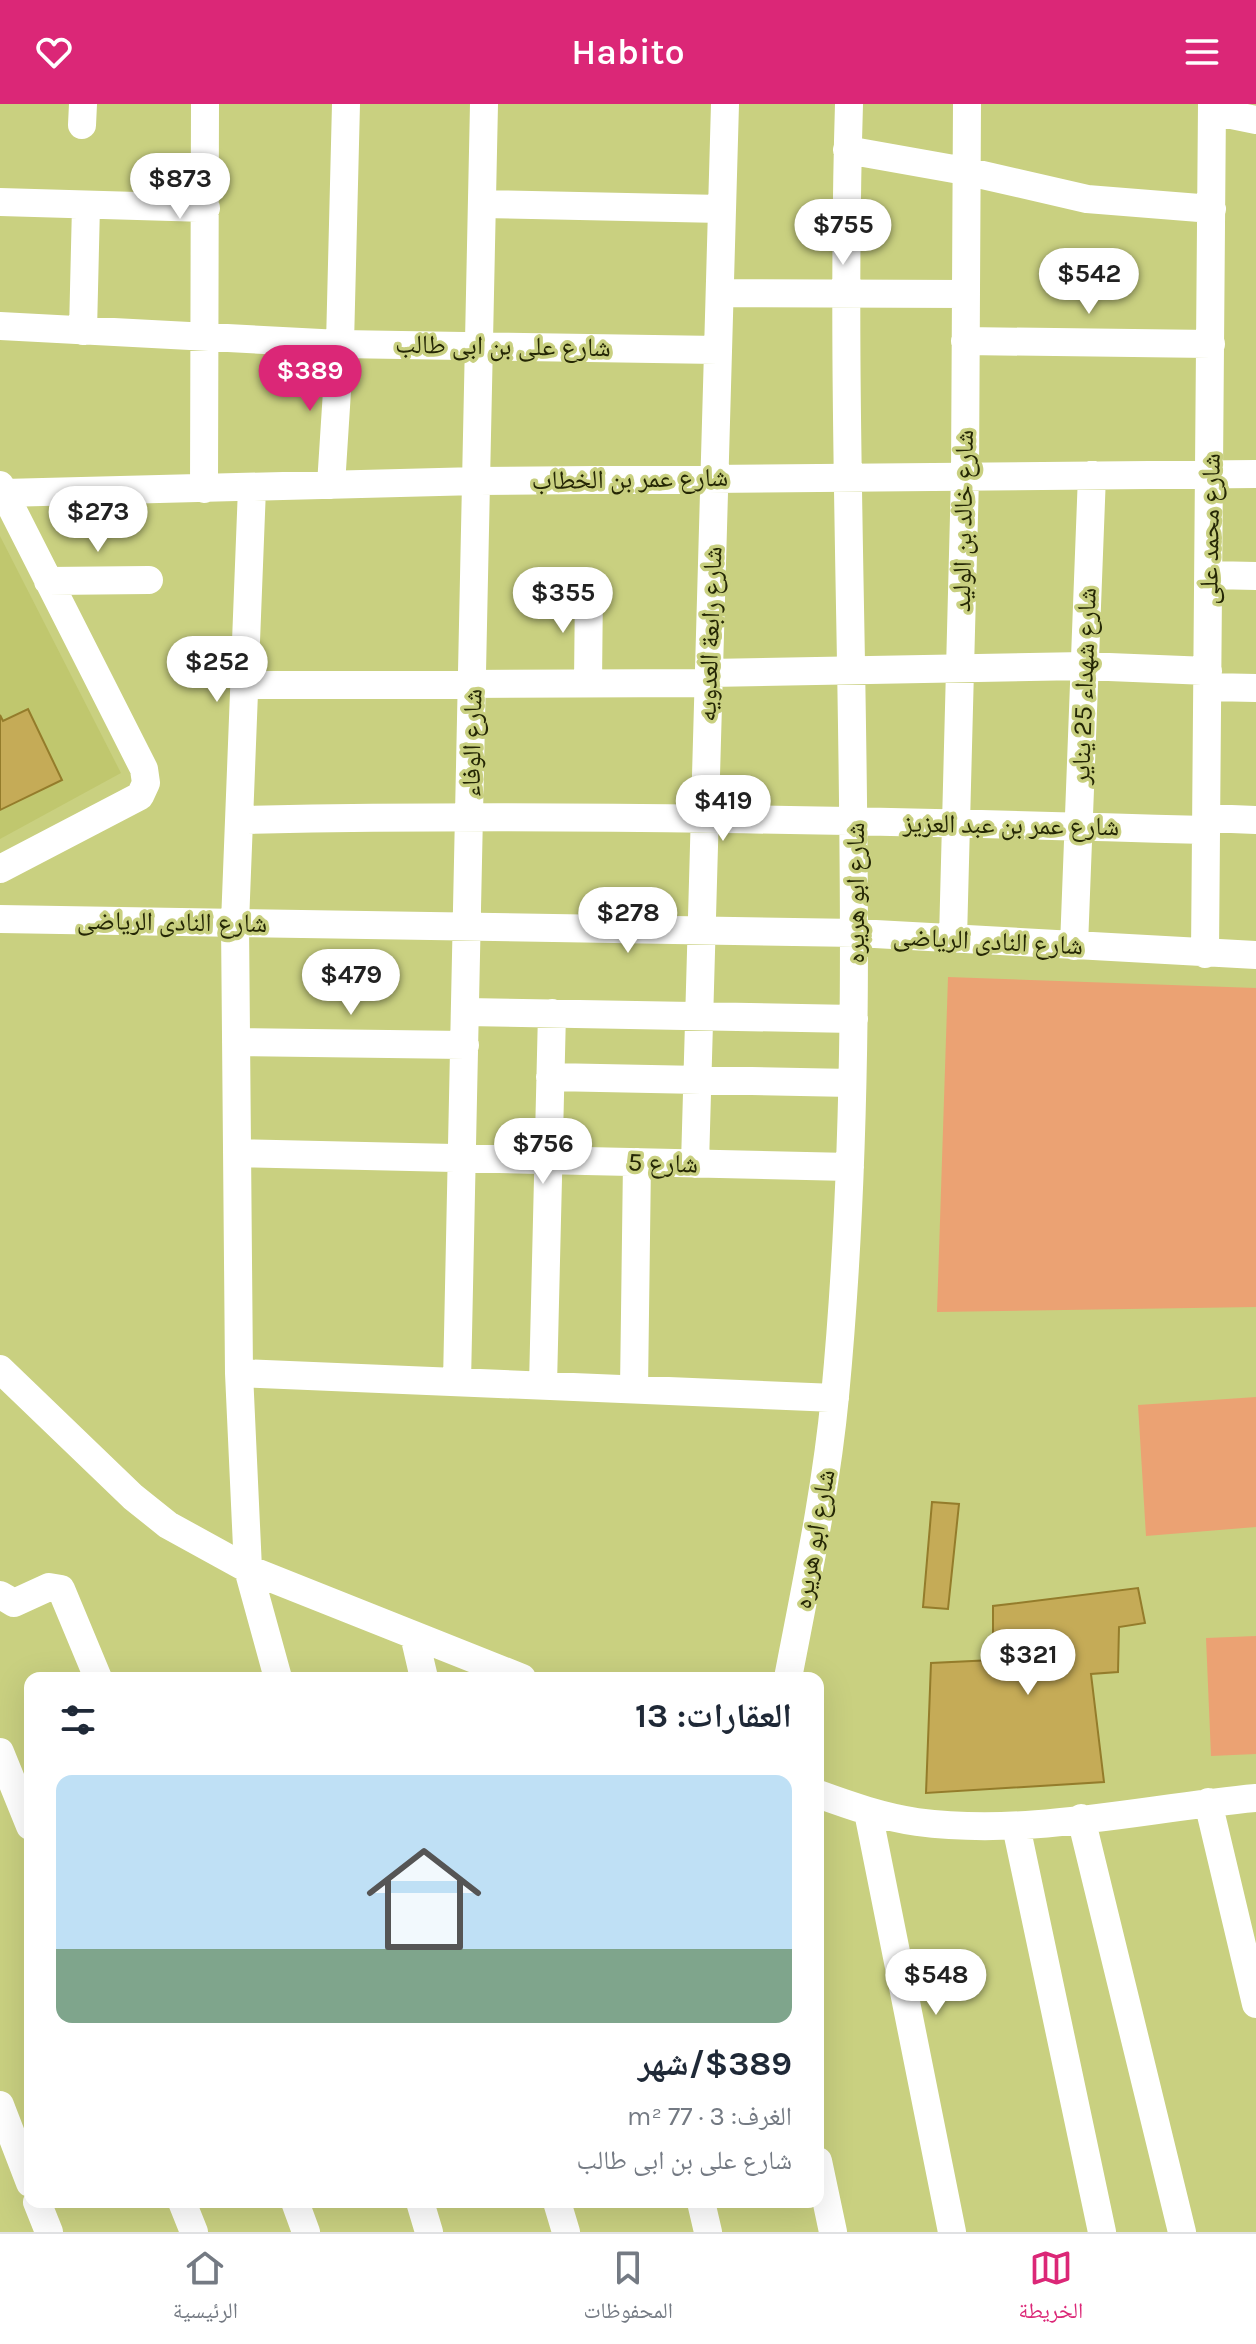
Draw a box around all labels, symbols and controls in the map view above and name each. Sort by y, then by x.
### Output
icon: heart [32,30,76,74]
icon: menu [1180,30,1224,74]
text: Habito [571,31,685,73]
pin: $873 [133,153,227,221]
text: $873 [148,163,212,194]
pin: $755 [796,199,890,267]
text: $755 [812,209,874,240]
pin: $542 [1042,248,1136,316]
text: $542 [1057,258,1121,289]
street label: شارع على بن ابى طالب [395,329,611,363]
pin: $389 [263,345,357,413]
text: $389 [277,355,343,386]
street label: شارع خالد بن الوليد [946,430,980,612]
street label: شارع محمد على [1193,453,1227,605]
street label: شارع عمر بن الخطاب [531,462,729,496]
pin: $273 [51,486,145,554]
text: $273 [67,496,129,527]
street label: شارع رابعة العدويه [691,546,729,722]
pin: $355 [516,567,610,635]
text: $355 [531,577,595,608]
street label: شارع شهداء 25 يناير [1065,587,1103,786]
pin: $252 [170,636,264,704]
text: $252 [185,646,249,677]
street label: شارع الوفاء [456,689,488,797]
pin: $419 [676,775,770,843]
text: $419 [694,785,752,816]
street label: شارع عمر بن عبد العزيز [902,808,1119,842]
street label: شارع ابو هريره [840,822,871,964]
pin: $278 [581,887,675,955]
text: $278 [596,897,660,928]
street label: شارع النادى الرياضى [77,905,267,939]
street label: شارع النادى الرياضى [892,921,1084,961]
pin: $479 [304,949,398,1017]
text: $479 [320,959,382,990]
pin: $756 [496,1118,590,1186]
text: $756 [512,1128,574,1159]
street label: شارع 5 [627,1146,699,1180]
street label: شارع ابو هريره [786,1467,842,1611]
pin: $321 [981,1629,1075,1697]
text: $321 [998,1639,1058,1670]
text: العقارات: 13 [635,1696,792,1736]
icon: filters [56,1698,100,1742]
icon: home [352,1827,496,1971]
pin: $548 [889,1949,983,2017]
text: $548 [903,1959,969,1990]
text: $389/شهر [638,2044,792,2084]
text: الغرف: 3 · 77 m² [627,2101,792,2132]
text: شارع على بن ابى طالب [576,2145,792,2176]
tab: الرئيسية [173,2246,238,2332]
tab: المحفوظات [583,2246,673,2332]
tab: الخريطة [1018,2246,1083,2332]

